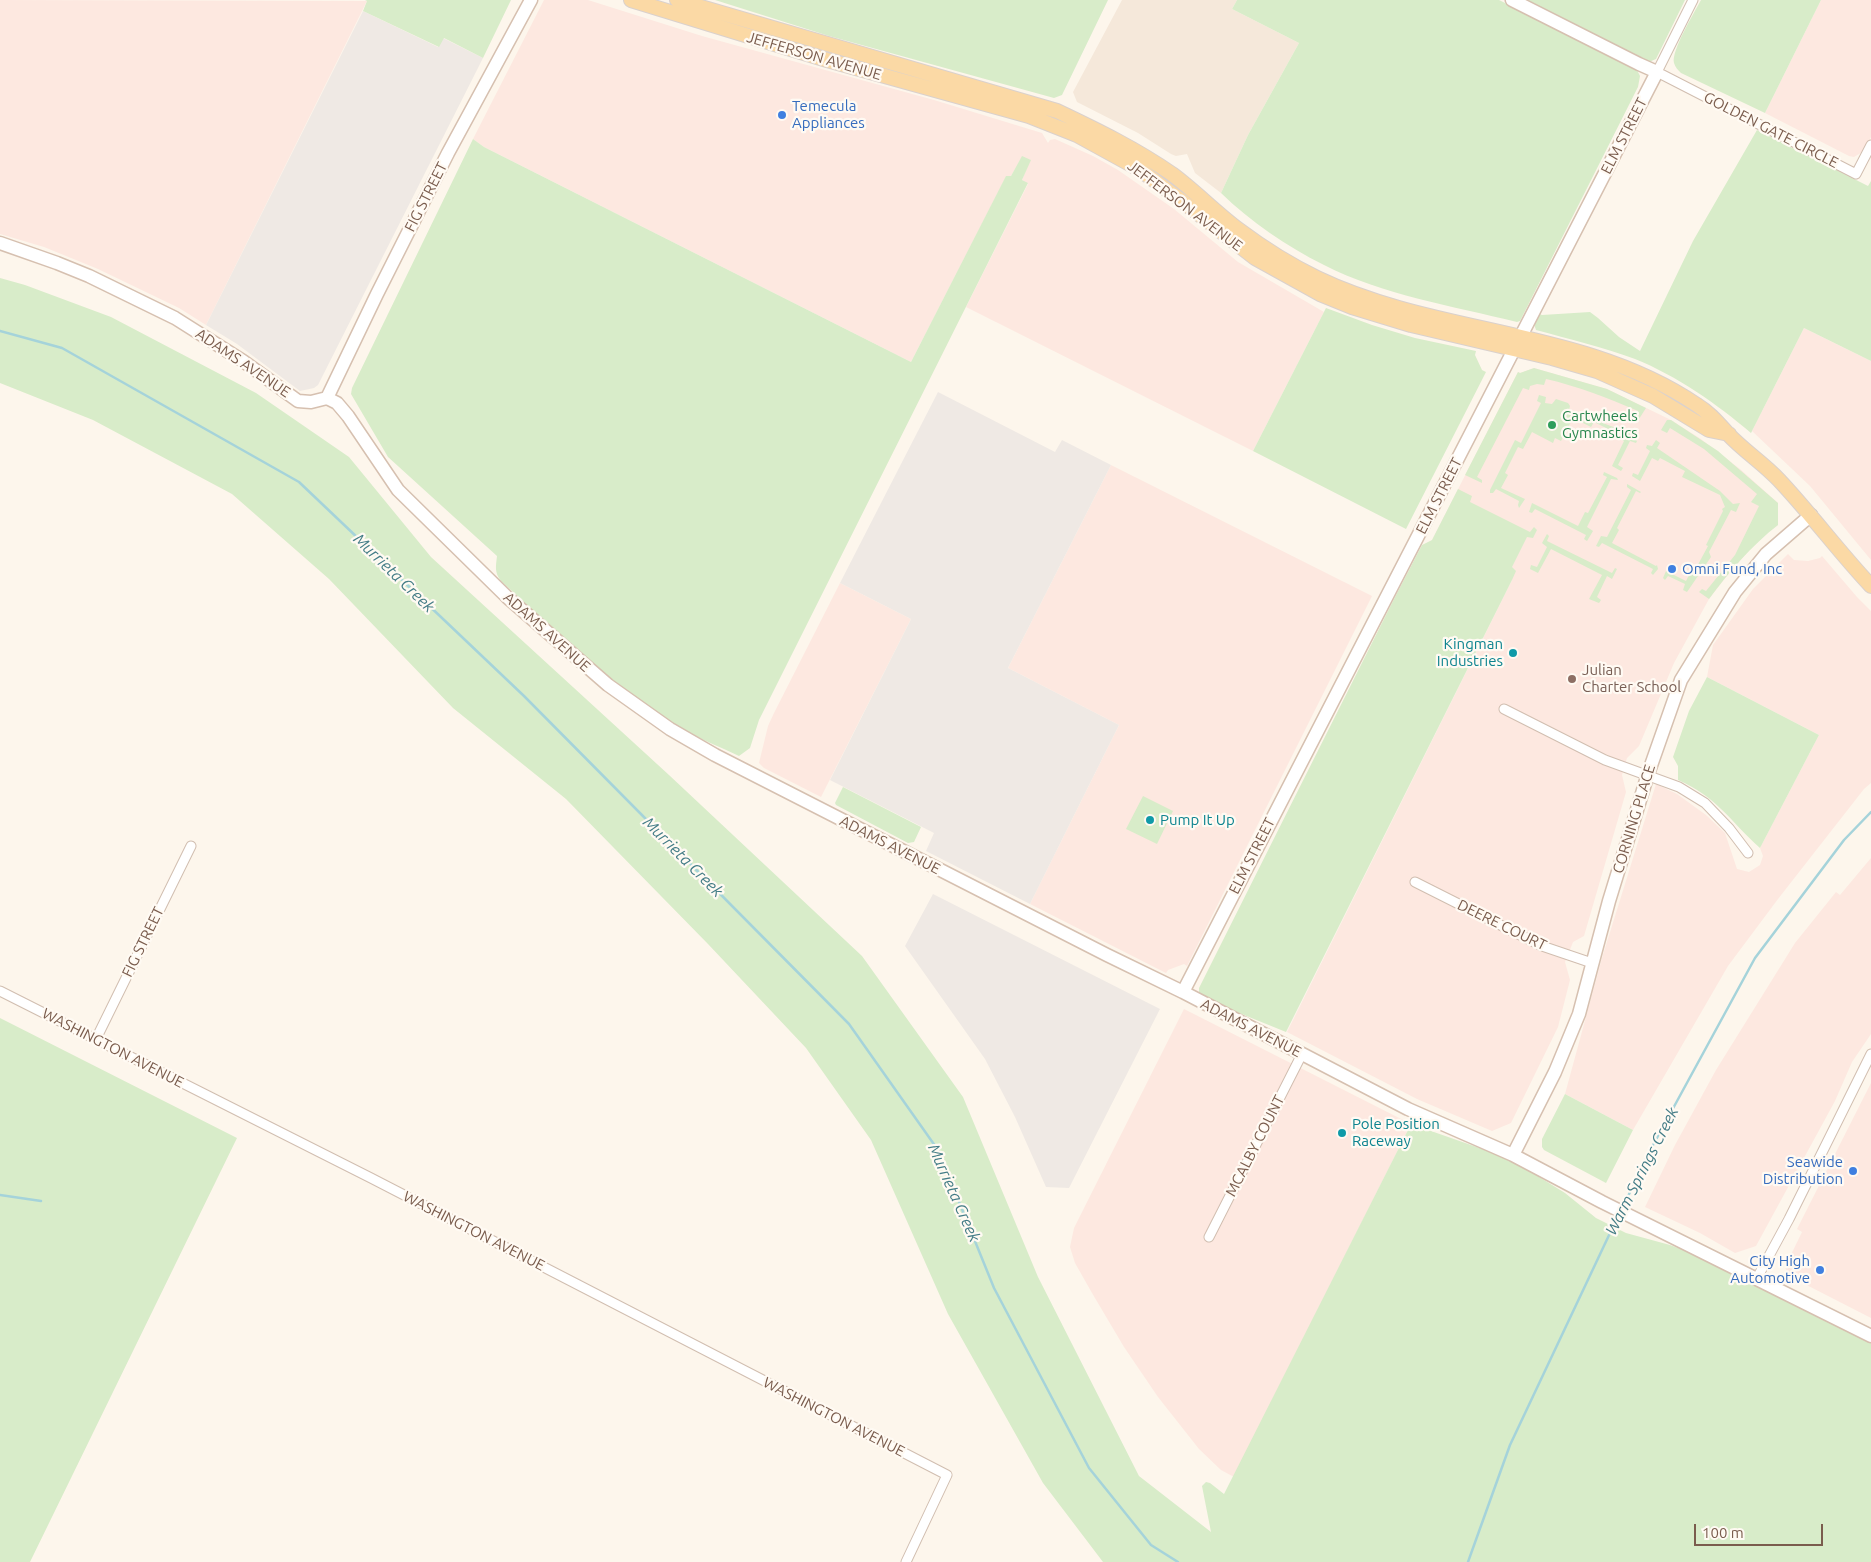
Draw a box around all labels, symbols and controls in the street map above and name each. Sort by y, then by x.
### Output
street label: JEFFERSON AVENUE [745,28,883,84]
street label: GOLDEN GATE CIRCLE [1701,88,1841,172]
street label: ELM STREET [1597,95,1651,177]
place label: Temecula Appliances [792,97,865,132]
marker: Temecula Appliances [776,109,788,121]
street label: JEFFERSON AVENUE [1124,157,1246,255]
street label: FIG STREET [401,159,451,235]
street label: ADAMS AVENUE [192,325,294,401]
place label: Cartwheels Gymnastics [1562,407,1638,442]
marker: Cartwheels Gymnastics [1546,419,1558,431]
street label: ELM STREET [1412,455,1466,537]
water label: Murrieta Creek [349,529,439,617]
place label: Omni Fund, Inc [1682,560,1782,578]
marker: Omni Fund, Inc [1666,563,1678,575]
street label: ADAMS AVENUE [500,588,594,676]
place label: Kingman Industries [1437,635,1503,670]
marker: Kingman Industries [1507,647,1519,659]
place label: Julian Charter School [1582,661,1681,696]
marker: Julian Charter School [1566,673,1578,685]
street label: CORNING PLACE [1609,762,1659,876]
place label: Pump It Up [1160,811,1235,829]
street label: ADAMS AVENUE [837,812,943,878]
water label: Murrieta Creek [639,813,727,901]
marker: Pump It Up [1144,814,1156,826]
street label: ELM STREET [1225,815,1279,897]
street label: DEERE COURT [1454,896,1550,954]
street label: FIG STREET [118,904,168,980]
street label: ADAMS AVENUE [1198,995,1304,1061]
street label: WASHINGTON AVENUE [39,1004,187,1092]
street label: MCALBY COUNT [1222,1092,1288,1200]
water label: Warm Springs Creek [1601,1104,1683,1238]
place label: Pole Position Raceway [1352,1115,1440,1150]
marker: Pole Position Raceway [1336,1127,1348,1139]
water label: Murrieta Creek [924,1141,984,1245]
place label: Seawide Distribution [1763,1153,1843,1188]
marker: Seawide Distribution [1847,1165,1859,1177]
street label: WASHINGTON AVENUE [400,1187,548,1275]
place label: City High Automotive [1730,1252,1810,1287]
marker: City High Automotive [1814,1264,1826,1276]
street label: WASHINGTON AVENUE [760,1373,908,1461]
scale bar [1696,1514,1825,1546]
text: 100 m [1702,1524,1744,1541]

